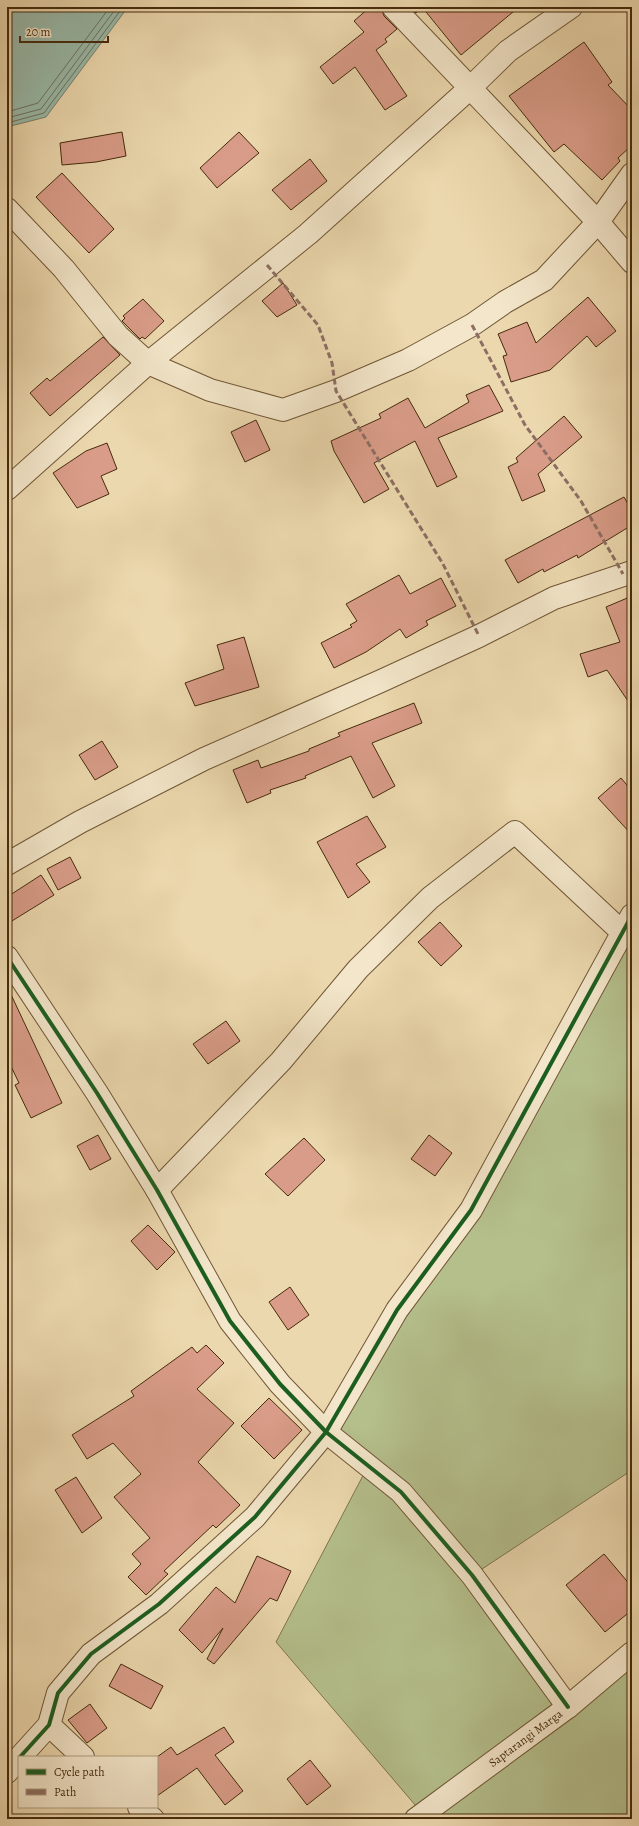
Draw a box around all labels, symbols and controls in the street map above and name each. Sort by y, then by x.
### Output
scale bar [20,18,108,44]
text: 20 m [26,24,50,40]
street label: Saptarangi Marga [485,1706,566,1771]
legend [18,1756,158,1808]
text: Cycle path [54,1764,105,1780]
text: Path [54,1784,77,1800]

